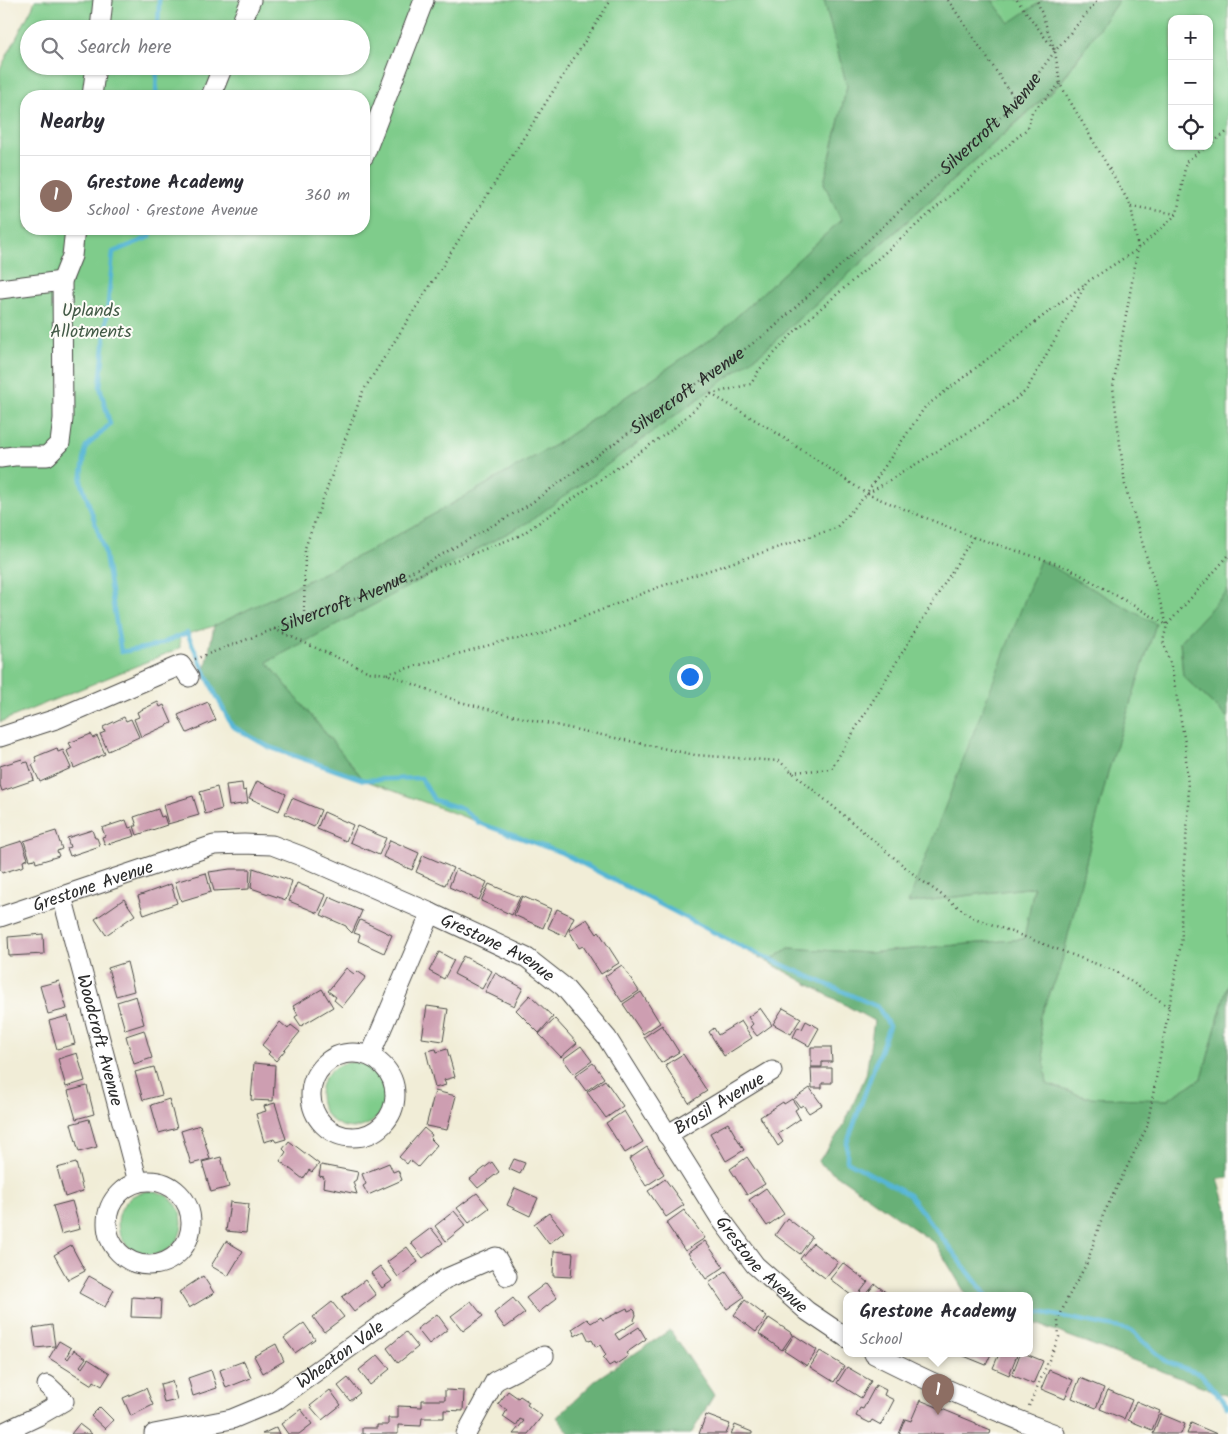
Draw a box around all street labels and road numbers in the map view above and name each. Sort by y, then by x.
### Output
street label: Silvercroft Avenue [933,67,1050,183]
street label: Silvercroft Avenue [624,340,752,443]
street label: Silvercroft Avenue [275,564,414,642]
street label: Grestone Avenue [29,853,158,921]
street label: Grestone Avenue [435,906,560,990]
street label: Woodcroft Avenue [67,971,130,1110]
street label: Brosil Avenue [669,1066,771,1144]
street label: Grestone Avenue [707,1210,814,1322]
street label: Wheaton Vale [291,1314,391,1397]

